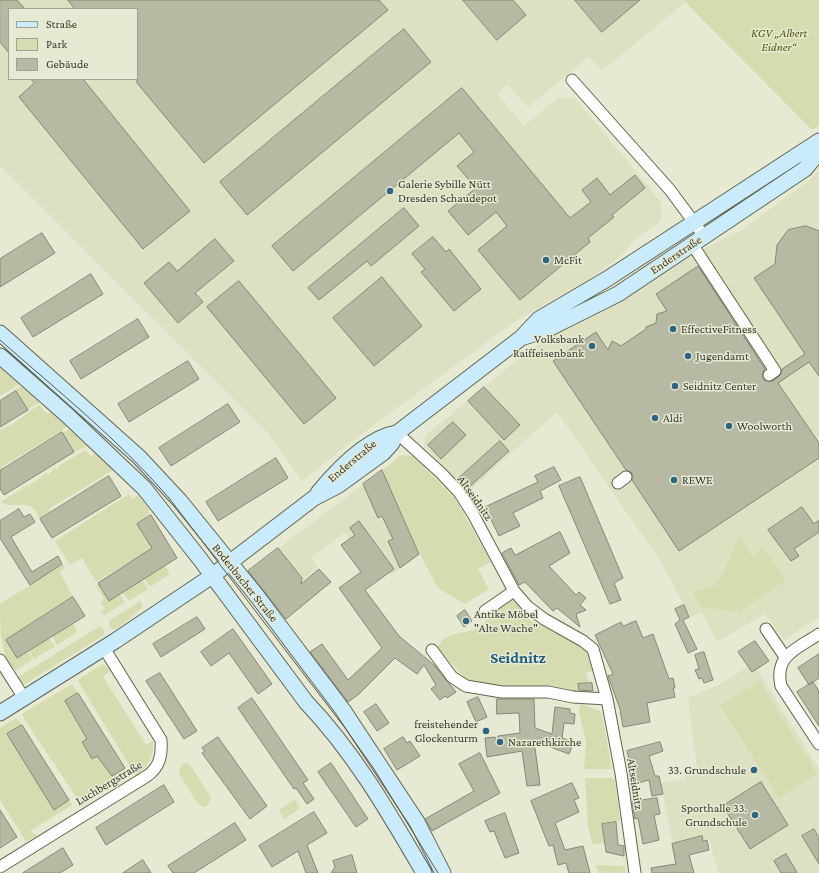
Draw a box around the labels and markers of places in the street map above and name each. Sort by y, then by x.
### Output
place label: Galerie Sybille Nütt Dresden Schaudepot [398,177,497,205]
marker: Galerie Sybille Nütt Dresden Schaudepot [385,186,395,196]
place label: McFit [554,253,582,267]
marker: McFit [541,255,551,265]
place label: EffectiveFitness [681,322,757,336]
marker: EffectiveFitness [668,324,678,334]
place label: Volksbank Raiffeisenbank [513,332,584,360]
marker: Volksbank Raiffeisenbank [587,341,597,351]
place label: Jugendamt [696,349,749,363]
marker: Jugendamt [683,351,693,361]
place label: Seidnitz Center [683,379,756,393]
marker: Seidnitz Center [670,381,680,391]
place label: Aldi [663,411,682,425]
marker: Aldi [650,413,660,423]
place label: Woolworth [737,419,792,433]
marker: Woolworth [724,421,734,431]
place label: REWE [682,473,713,487]
marker: REWE [669,475,679,485]
place label: Antike Möbel "Alte Wache" [474,607,538,635]
marker: Antike Möbel "Alte Wache" [461,616,471,626]
place label: freistehender Glockenturm [414,717,478,745]
marker: freistehender Glockenturm [481,726,491,736]
place label: Nazarethkirche [508,735,581,749]
marker: Nazarethkirche [495,737,505,747]
place label: 33. Grundschule [668,763,746,777]
marker: 33. Grundschule [749,765,759,775]
place label: Sporthalle 33. Grundschule [681,801,747,829]
marker: Sporthalle 33. Grundschule [750,810,760,820]

